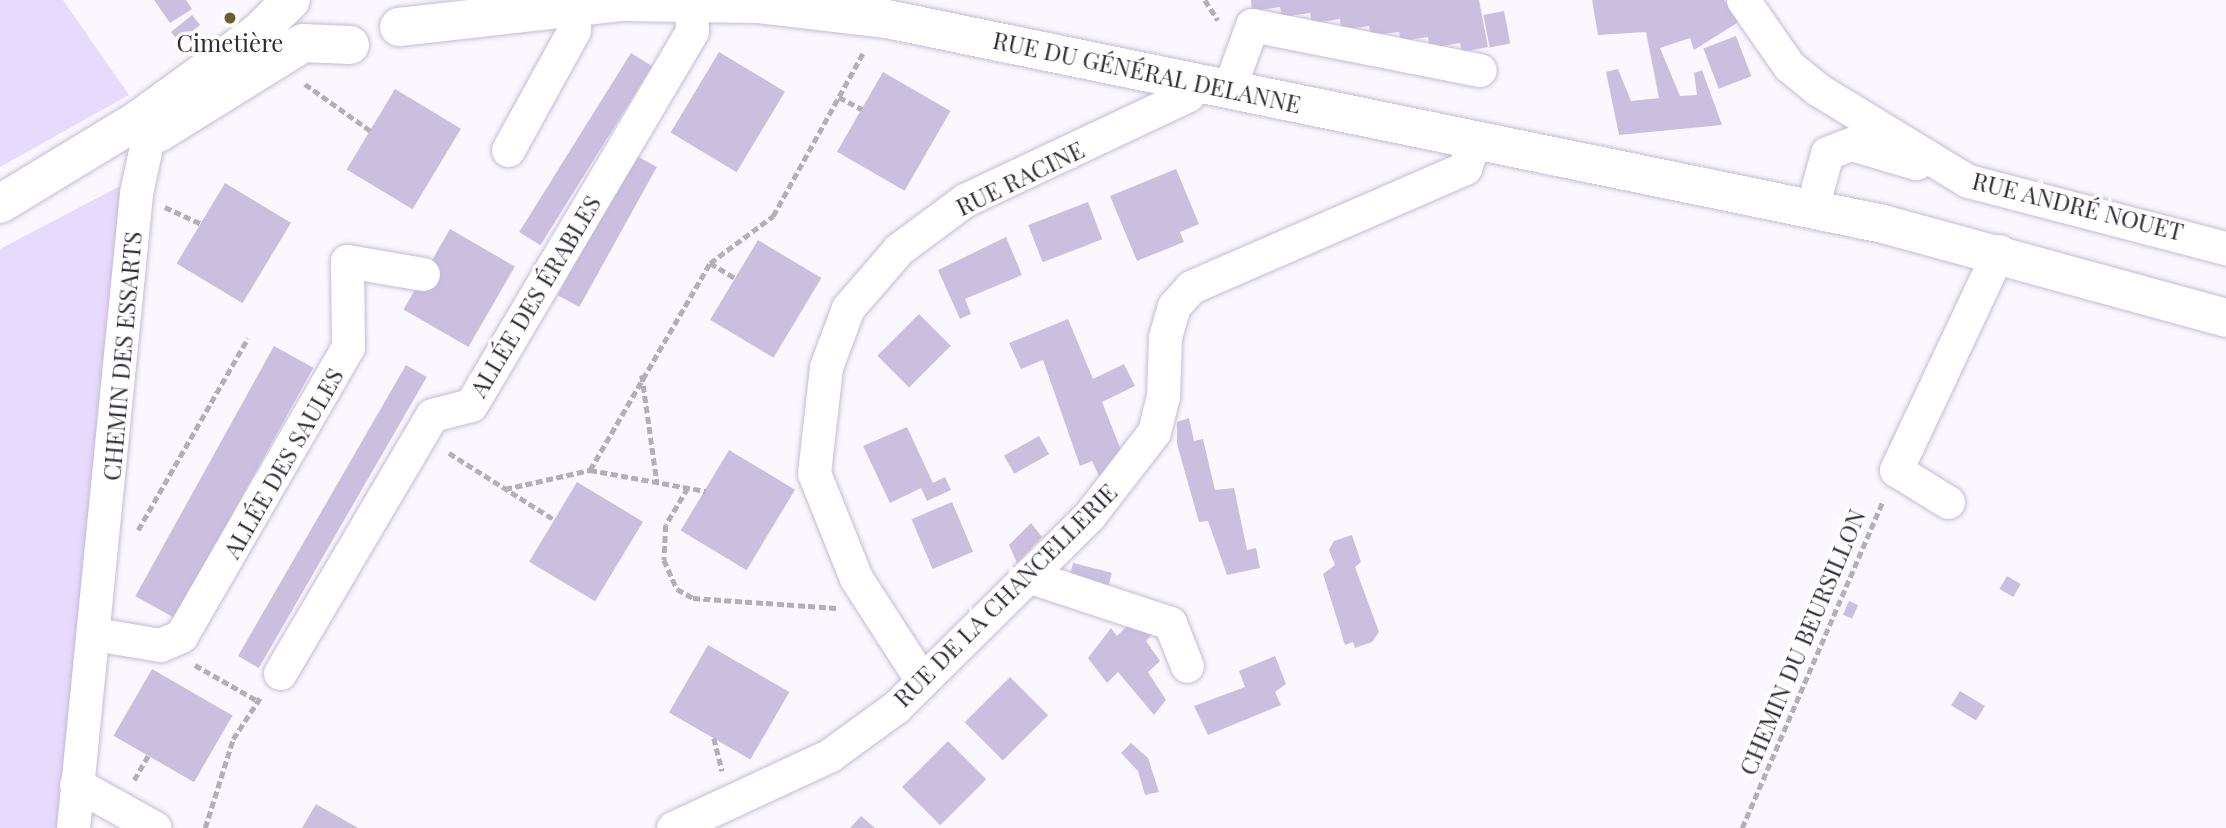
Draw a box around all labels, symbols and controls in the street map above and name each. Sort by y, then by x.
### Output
marker: Cimetière [222,10,238,26]
street label: RUE DU GÉNÉRAL DELANNE [990,25,1304,119]
place label: Cimetière [176,29,284,57]
street label: RUE RACINE [951,135,1089,221]
street label: RUE ANDRÉ NOUET [1969,166,2187,246]
street label: ALLÉE DES ÉRABLES [463,190,607,402]
street label: CHEMIN DES ESSARTS [97,230,147,482]
street label: ALLÉE DES SAULES [217,363,349,563]
street label: RUE DE LA CHANCELLERIE [887,477,1123,713]
street label: CHEMIN DU BEURSILLON [1733,505,1871,779]

